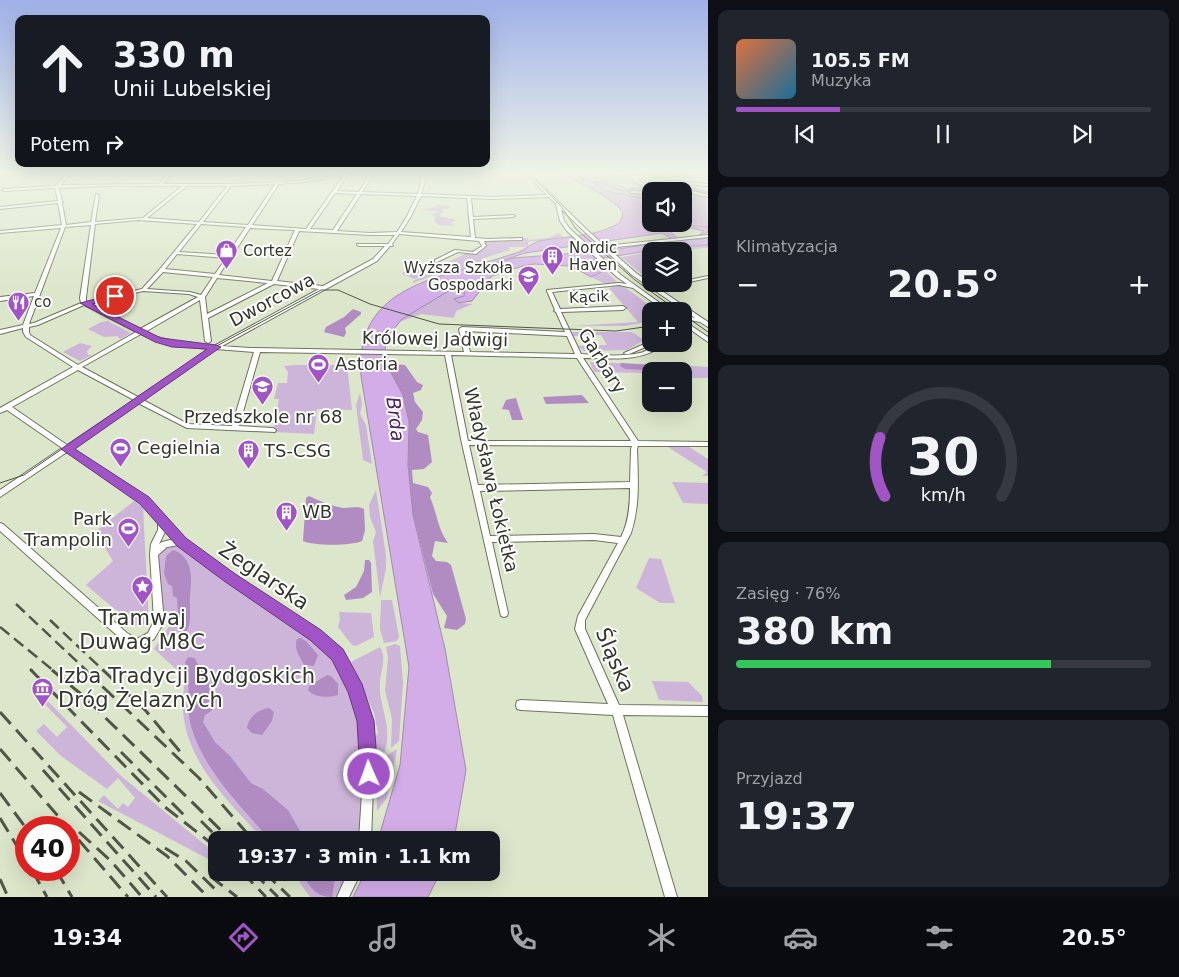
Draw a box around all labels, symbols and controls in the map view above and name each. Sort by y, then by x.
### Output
icon: ahead [30,35,95,100]
text: 330 m [113,35,235,75]
text: 105.5 FM [811,49,910,71]
text: Muzyka [811,71,872,90]
text: Unii Lubelskiej [113,76,272,101]
icon: previous [791,120,819,148]
icon: pause [929,120,957,148]
icon: next [1068,120,1096,148]
icon: right [100,130,128,158]
text: Potem [30,133,90,155]
map controls [642,182,692,412]
button: sound [642,182,692,232]
text: Klimatyzacja [736,237,838,256]
shop icon: Cortez [215,239,239,270]
place label: Nordic Haven [569,239,617,274]
place label: Cortez [243,242,292,260]
button: layers [642,242,692,292]
building icon: Nordic Haven [541,245,565,276]
place label: Wyższa Szkoła Gospodarki [404,259,513,294]
text: 20.5° [887,262,1000,306]
school or university icon: Wyższa Szkoła Gospodarki [517,265,541,296]
street label: Dworcowa [226,268,318,331]
text: − [736,268,759,301]
text: + [1128,268,1151,301]
pin [94,275,136,317]
icon: arrive [101,282,129,310]
street label: Kącik [568,287,610,307]
restaurant icon: co [6,290,30,321]
place label: co [34,293,51,311]
button: + [642,302,692,352]
street label: Garbary [574,324,631,397]
street label: Królowej Jadwigi [362,327,508,350]
sports icon: Astoria [307,352,331,383]
place label: Astoria [335,353,398,374]
button: − [642,362,692,412]
school or university icon: Przedszkole nr 68 [251,375,275,406]
street label: Władysława Łokietka [460,386,523,574]
water label: Brda [382,396,410,442]
place label: Przedszkole nr 68 [184,406,342,427]
text: 30 [907,427,980,487]
sports icon: Cegielnia [109,436,133,467]
place label: Cegielnia [137,437,221,458]
building icon: TS-CSG [236,439,260,470]
place label: TS-CSG [263,440,331,461]
text: km/h [921,484,966,505]
building icon: WB [274,500,298,531]
place label: WB [302,501,332,522]
place label: Park Trampolin [23,508,113,550]
sports icon: Park Trampolin [116,517,140,548]
street label: Żeglarska [214,536,314,615]
place icon: Tramwaj Duwag M8C [130,574,154,605]
text: Zasięg · 76% [736,584,840,603]
place label: Tramwaj Duwag M8C [79,606,205,654]
text: 380 km [736,609,893,653]
street label: Śląska [591,624,640,696]
place label: Izba Tradycji Bydgoskich Dróg Żelaznych [58,664,315,712]
museum icon: Izba Tradycji Bydgoskich Dróg Żelaznych [30,676,54,707]
position arrow [342,747,394,799]
text: Przyjazd [736,769,803,788]
text: 19:37 [736,794,857,838]
speed limit sign: 40 [15,816,80,881]
text: 19:37 · 3 min · 1.1 km [237,845,471,867]
icon: directions [226,920,261,955]
icon: music [366,920,401,955]
icon: phone [505,920,540,955]
icon: climate [644,920,679,955]
icon: car [783,920,818,955]
icon: filters [922,920,957,955]
text: 19:34 [52,925,122,950]
text: 20.5° [1062,925,1127,950]

